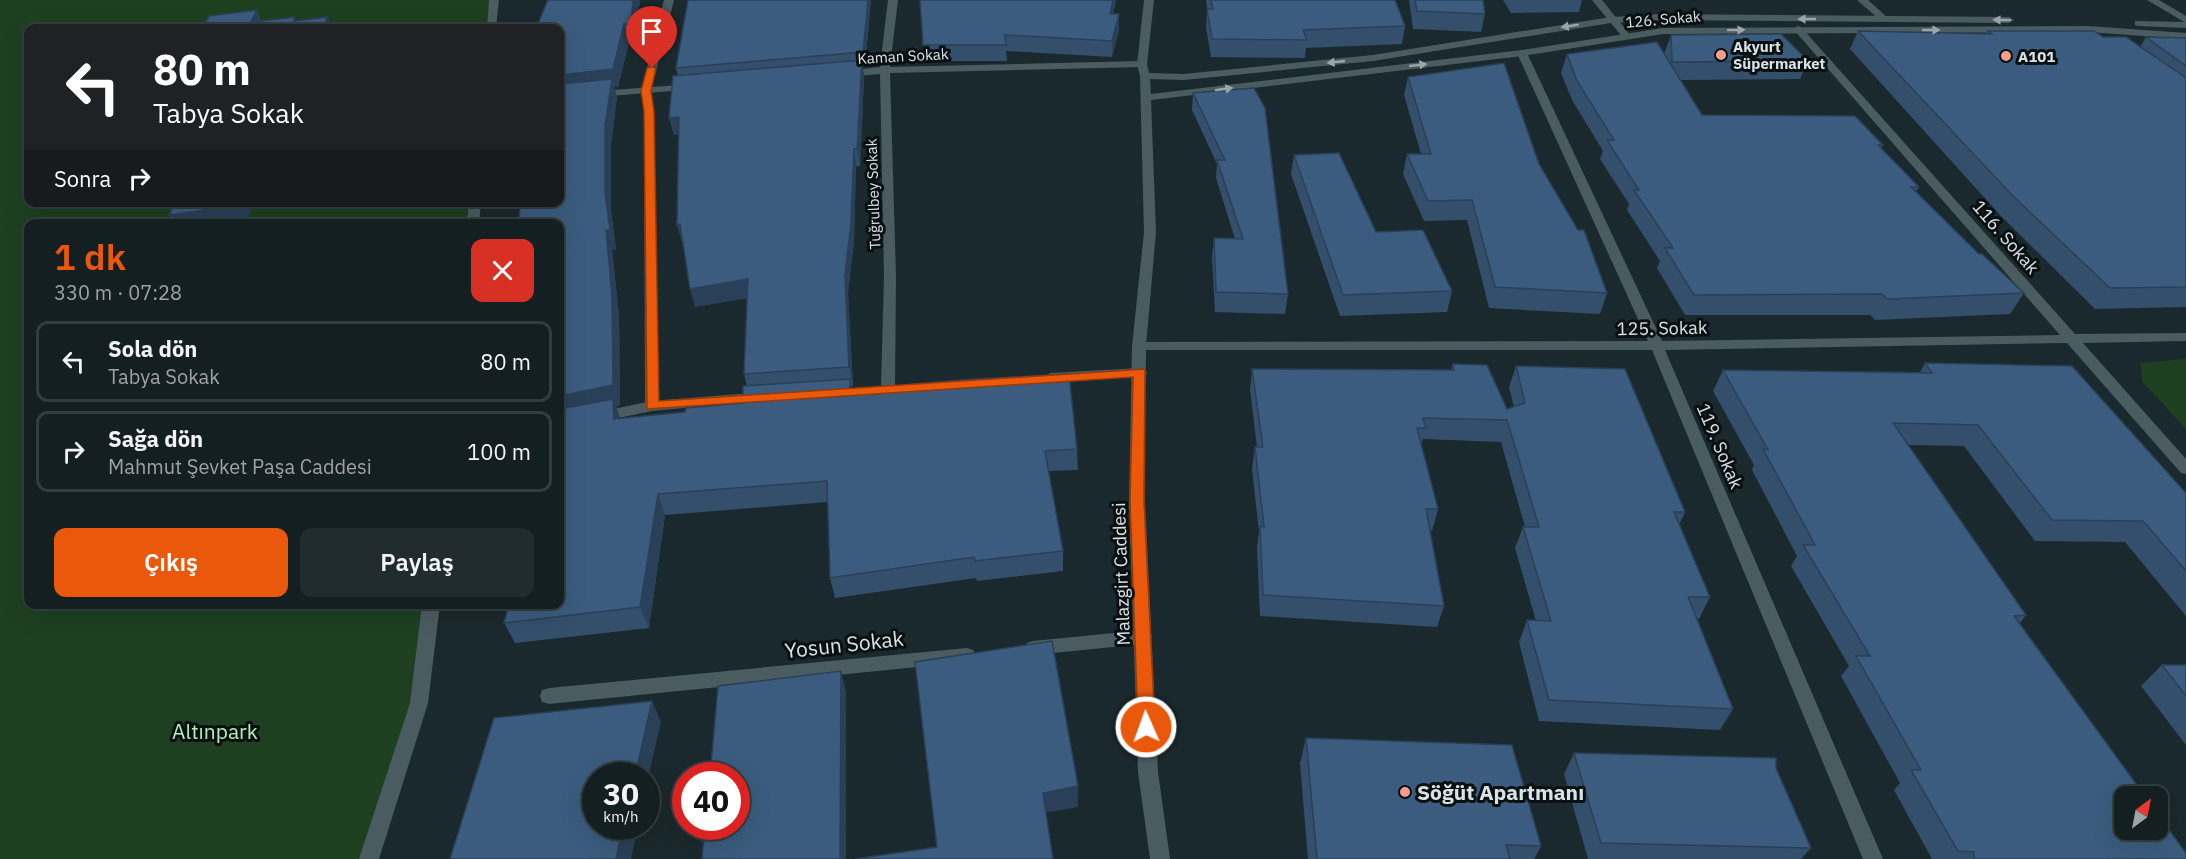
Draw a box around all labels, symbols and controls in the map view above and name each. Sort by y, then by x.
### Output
pin [626,6,677,68]
street label: 126. Sokak [1625,6,1702,32]
one-way arrow [1797,14,1816,24]
icon: arrive [635,15,668,48]
one-way arrow [1992,15,2011,24]
one-way arrow [1561,22,1580,31]
one-way arrow [1727,25,1746,35]
one-way arrow [1922,25,1941,35]
place label: Akyurt Süpermarket [1733,37,1826,73]
text: 80 m [153,42,251,97]
street label: Kaman Sokak [857,44,949,68]
place label: A101 [2018,47,2055,66]
icon: left [54,48,132,126]
marker: Akyurt Süpermarket [1714,48,1728,62]
marker: A101 [1999,49,2013,63]
one-way arrow [1326,57,1345,67]
one-way arrow [1408,60,1427,69]
one-way arrow [1215,85,1234,94]
text: Tabya Sokak [153,95,304,130]
street label: Tuğrulbey Sokak [862,138,884,250]
icon: right [123,162,156,195]
text: Sonra [54,164,111,193]
street label: 116. Sokak [1968,195,2045,279]
text: 1 dk [54,233,126,280]
button: close [471,239,534,302]
text: 330 m · 07:28 [54,279,182,306]
street label: 125. Sokak [1617,316,1708,340]
text: Sola dön [108,334,197,363]
icon: left [57,345,90,378]
text: 80 m [480,347,531,376]
text: Tabya Sokak [108,363,220,390]
street label: 119. Sokak [1692,400,1748,493]
text: Sağa dön [108,424,203,453]
icon: right [57,435,90,468]
text: 100 m [467,437,531,466]
text: Mahmut Şevket Paşa Caddesi [108,453,372,480]
street label: Malazgirt Caddesi [1107,502,1135,646]
button: Çıkış [54,528,288,597]
button: Paylaş [300,528,534,597]
street label: Yosun Sokak [783,624,905,664]
position arrow [1114,695,1178,759]
park label: Altınpark [172,717,258,745]
speed limit sign: 40 [672,762,750,840]
text: 30 [603,774,639,813]
place label: Söğüt Apartmanı [1417,778,1584,806]
marker: Söğüt Apartmanı [1398,785,1412,799]
north arrow [2114,786,2168,840]
map controls [2114,786,2168,840]
text: km/h [603,807,639,826]

